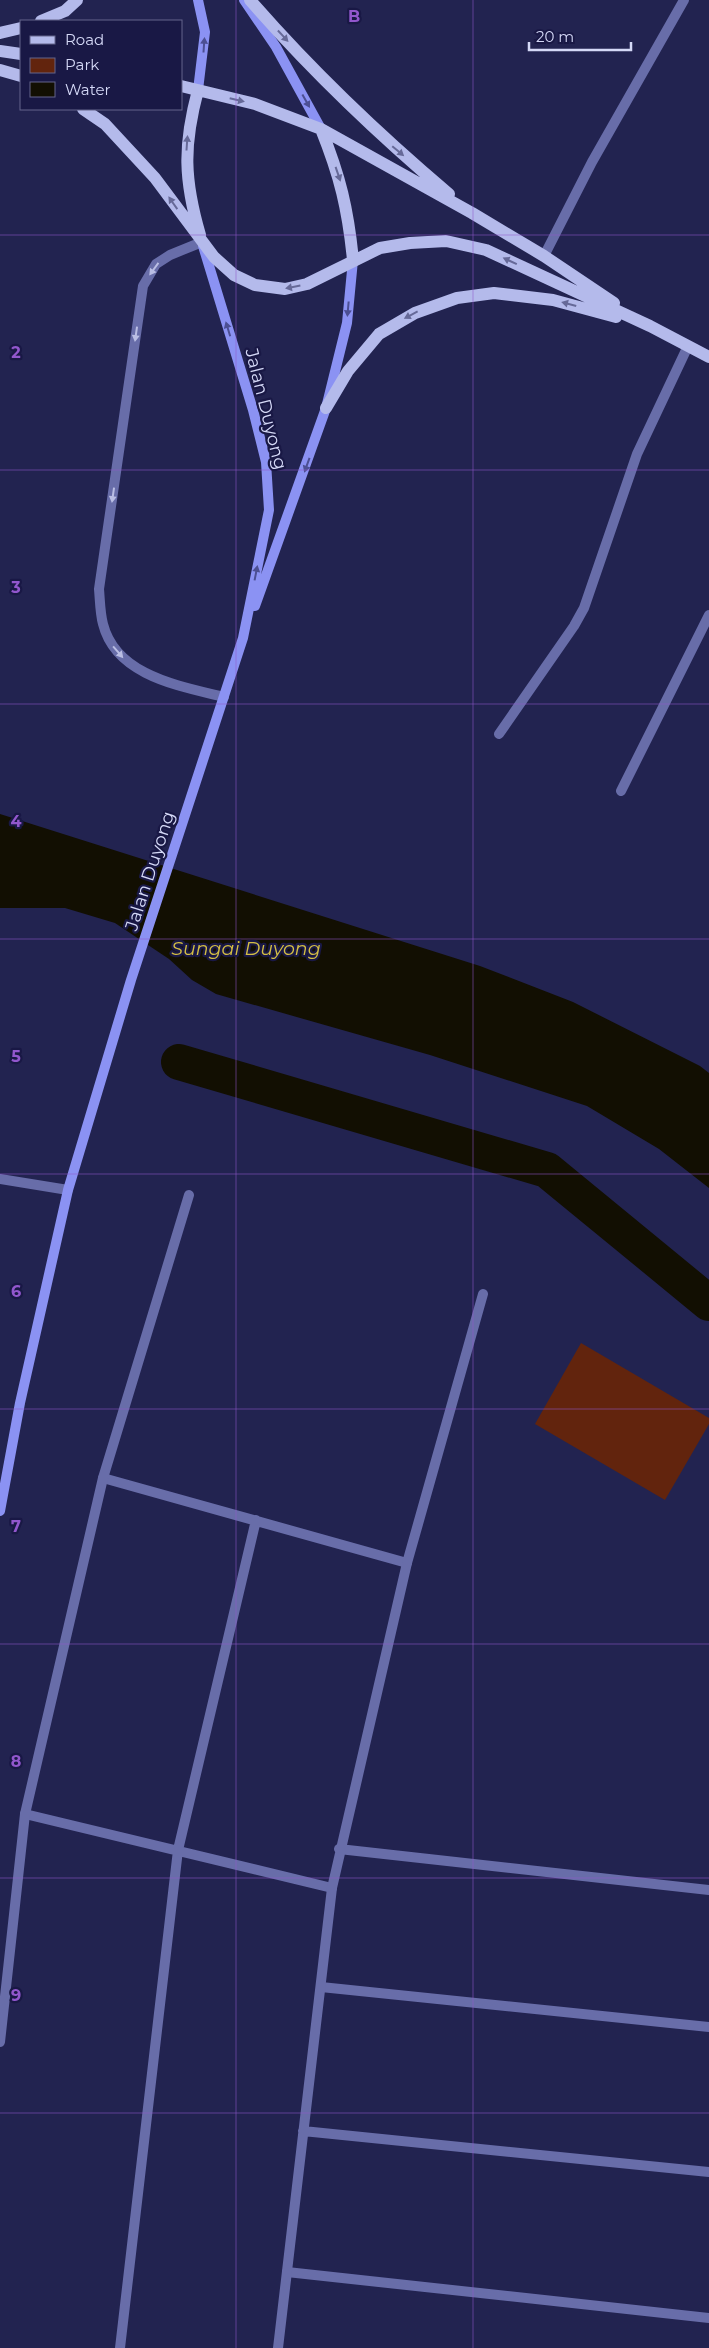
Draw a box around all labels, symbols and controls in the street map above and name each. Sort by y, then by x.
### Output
text: B [348,7,360,26]
legend [20,20,182,110]
scale bar [529,20,632,52]
text: 20 m [536,27,574,46]
text: Road [65,30,104,49]
one-way arrow [277,30,289,42]
one-way arrow [200,37,208,53]
text: Park [65,55,99,74]
text: Water [65,80,111,99]
one-way arrow [301,94,310,108]
one-way arrow [230,96,245,104]
one-way arrow [183,135,191,151]
one-way arrow [391,145,404,156]
one-way arrow [335,167,342,182]
one-way arrow [168,196,178,210]
one-way arrow [503,257,517,265]
one-way arrow [149,262,159,276]
one-way arrow [284,283,300,291]
one-way arrow [561,300,576,308]
one-way arrow [344,301,352,317]
one-way arrow [404,311,418,320]
one-way arrow [224,322,232,337]
one-way arrow [132,326,140,342]
text: 2 [11,343,21,362]
street label: Jalan Duyong [240,345,292,472]
one-way arrow [303,458,310,473]
one-way arrow [109,487,117,503]
one-way arrow [252,565,260,580]
text: 3 [10,578,21,597]
one-way arrow [112,645,124,657]
street label: Jalan Duyong [120,809,180,934]
text: 4 [10,812,22,831]
water label: Sungai Duyong [171,937,321,960]
text: 5 [11,1047,21,1066]
text: 6 [11,1282,21,1301]
text: 7 [11,1517,21,1536]
text: 8 [11,1752,21,1771]
text: 9 [11,1986,21,2005]

